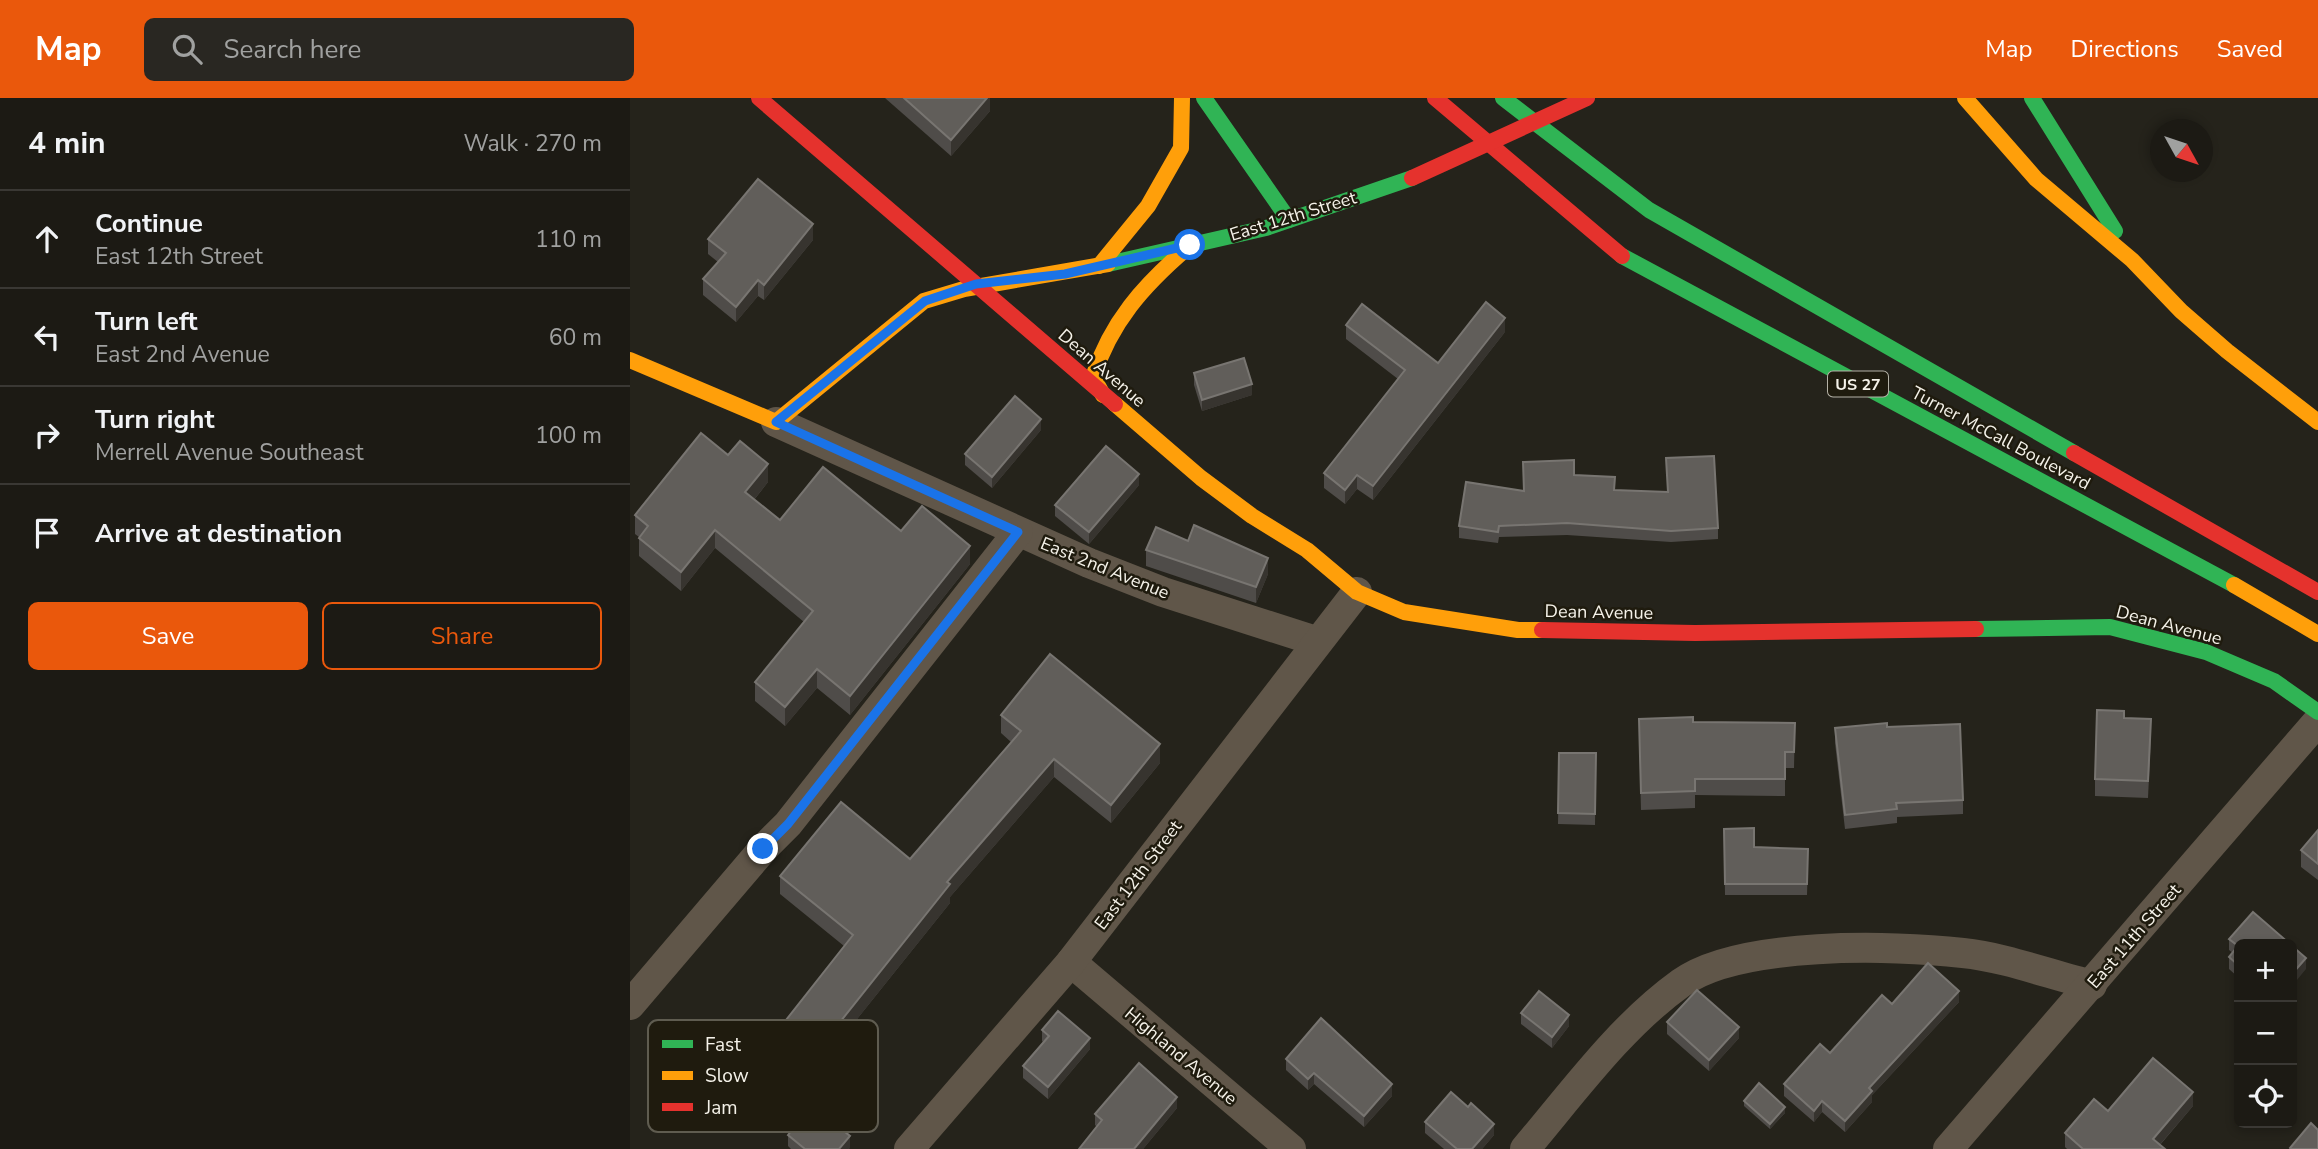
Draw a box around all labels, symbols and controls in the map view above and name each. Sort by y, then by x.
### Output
search box [144,18,634,81]
text: Map [35,27,102,72]
icon: search [168,30,206,68]
text: Search here [224,32,361,67]
text: Map [1985,33,2032,65]
text: Directions [2070,33,2179,65]
text: Saved [2217,33,2283,65]
north arrow [2150,119,2213,182]
text: 4 min [28,123,106,164]
text: Walk · 270 m [463,128,602,159]
street label: East 12th Street [1227,185,1360,247]
text: Continue [95,206,203,241]
icon: ahead [28,220,66,258]
text: 110 m [535,224,602,255]
route start [1174,229,1205,260]
text: East 12th Street [95,241,263,272]
text: Turn left [95,304,198,339]
icon: left [28,318,66,356]
text: 60 m [549,322,602,353]
street label: Dean Avenue [1053,323,1151,413]
text: East 2nd Avenue [95,339,270,370]
road number: US 27 [1828,372,1888,396]
street label: Turner McCall Boulevard [1907,381,2095,495]
text: Turn right [95,402,214,437]
icon: right [28,416,66,454]
text: 100 m [535,420,602,451]
text: Merrell Avenue Southeast [95,437,364,468]
icon: arrive [28,514,66,552]
text: Arrive at destination [95,516,342,551]
street label: East 2nd Avenue [1037,531,1173,605]
street label: Dean Avenue [1545,599,1653,625]
street label: Dean Avenue [2113,599,2225,651]
button: Save [28,602,308,670]
button: Share [322,602,602,670]
street label: East 12th Street [1089,815,1187,935]
route end [747,833,778,864]
street label: East 11th Street [2082,878,2187,993]
map controls [2234,939,2297,1128]
button: + [2234,939,2297,1002]
street label: Highland Avenue [1120,1002,1242,1110]
button: − [2234,1002,2297,1065]
legend [648,1020,878,1132]
text: Fast [705,1032,741,1058]
text: Slow [705,1063,749,1089]
button: locate [2234,1065,2297,1128]
text: Jam [704,1095,738,1121]

